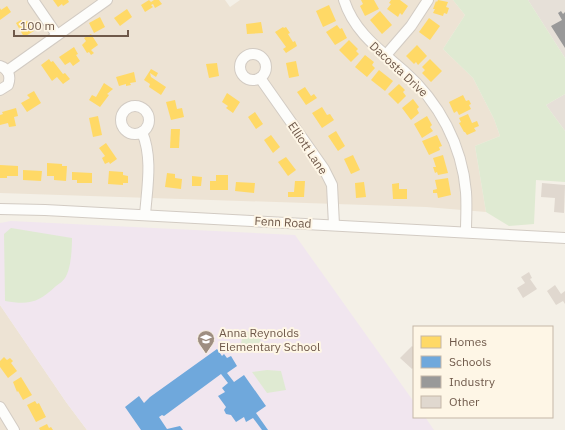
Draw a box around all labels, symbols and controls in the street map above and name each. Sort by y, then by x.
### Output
scale bar [14,12,128,38]
text: 100 m [20,18,55,33]
street label: Dacosta Drive [367,38,432,100]
street label: Elliott Lane [285,119,331,177]
street label: Fenn Road [254,213,312,231]
place label: Anna Reynolds Elementary School [219,325,320,354]
legend [413,326,553,418]
school or university icon: Anna Reynolds Elementary School [196,329,216,354]
text: Homes [449,334,487,349]
text: Schools [449,354,492,369]
text: Industry [449,374,495,389]
text: Other [449,394,480,409]

